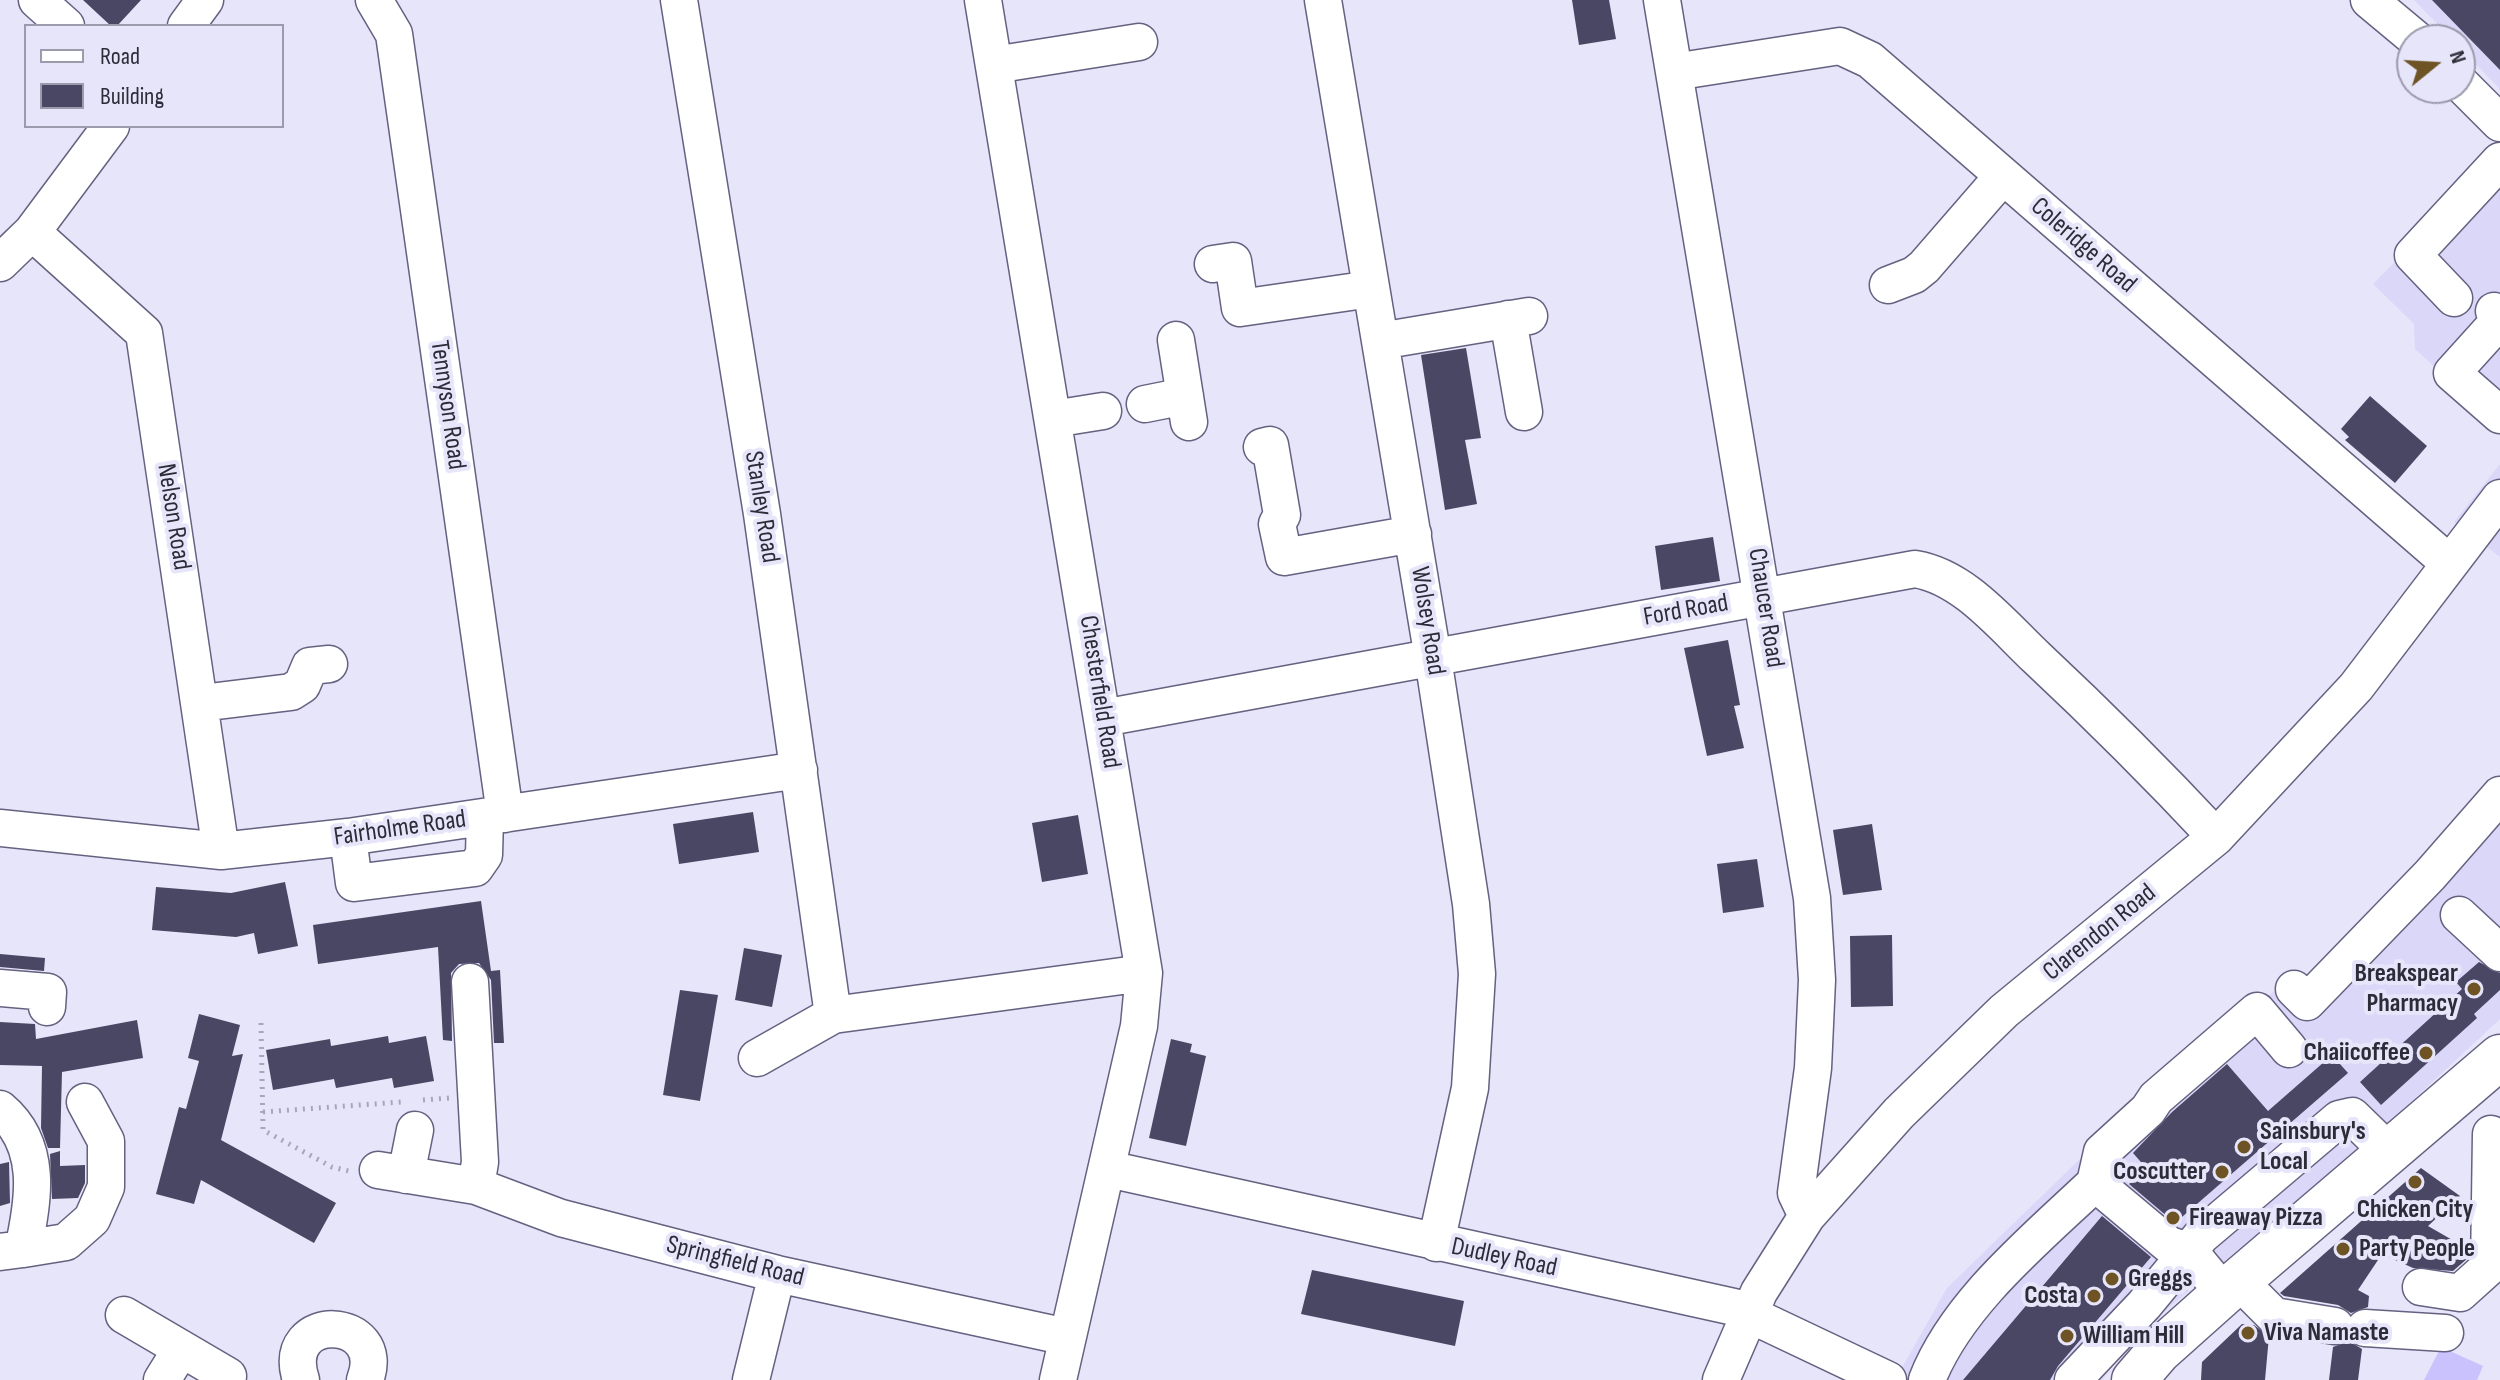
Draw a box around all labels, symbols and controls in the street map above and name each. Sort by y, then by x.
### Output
legend [24,24,284,128]
north arrow [2396,24,2476,104]
text: Road [100,42,140,71]
text: N [2443,47,2472,67]
text: Building [100,82,164,111]
street label: Coleridge Road [2024,192,2142,300]
street label: Tennyson Road [422,338,472,472]
street label: Stanley Road [737,449,785,565]
street label: Nelson Road [149,462,197,572]
street label: Chaucer Road [1740,546,1790,670]
street label: Wolsey Road [1403,565,1451,677]
street label: Ford Road [1641,588,1731,634]
street label: Chesterfield Road [1072,613,1126,771]
street label: Fairholme Road [332,804,468,854]
street label: Clarendon Road [2037,878,2163,988]
place label: Breakspear Pharmacy [2354,958,2458,1020]
marker: Breakspear Pharmacy [2465,980,2483,998]
place label: Chaiicoffee [2304,1037,2410,1069]
marker: Chaiicoffee [2417,1044,2435,1062]
place label: Sainsbury's Local [2260,1116,2366,1178]
marker: Sainsbury's Local [2235,1138,2253,1156]
place label: Coscutter [2113,1156,2206,1188]
marker: Coscutter [2213,1163,2231,1181]
marker: Chicken City [2406,1173,2424,1191]
place label: Chicken City [2357,1194,2473,1226]
place label: Fireaway Pizza [2189,1202,2323,1234]
marker: Fireaway Pizza [2164,1209,2182,1227]
street label: Springfield Road [663,1230,807,1294]
street label: Dudley Road [1448,1232,1560,1284]
place label: Party People [2359,1233,2475,1265]
marker: Party People [2334,1240,2352,1258]
place label: Greggs [2128,1263,2193,1295]
marker: Greggs [2103,1270,2121,1288]
place label: Costa [2024,1280,2078,1312]
marker: Costa [2085,1287,2103,1305]
place label: Viva Namaste [2264,1317,2389,1349]
place label: William Hill [2083,1320,2184,1352]
marker: Viva Namaste [2239,1324,2257,1342]
marker: William Hill [2058,1327,2076,1345]

